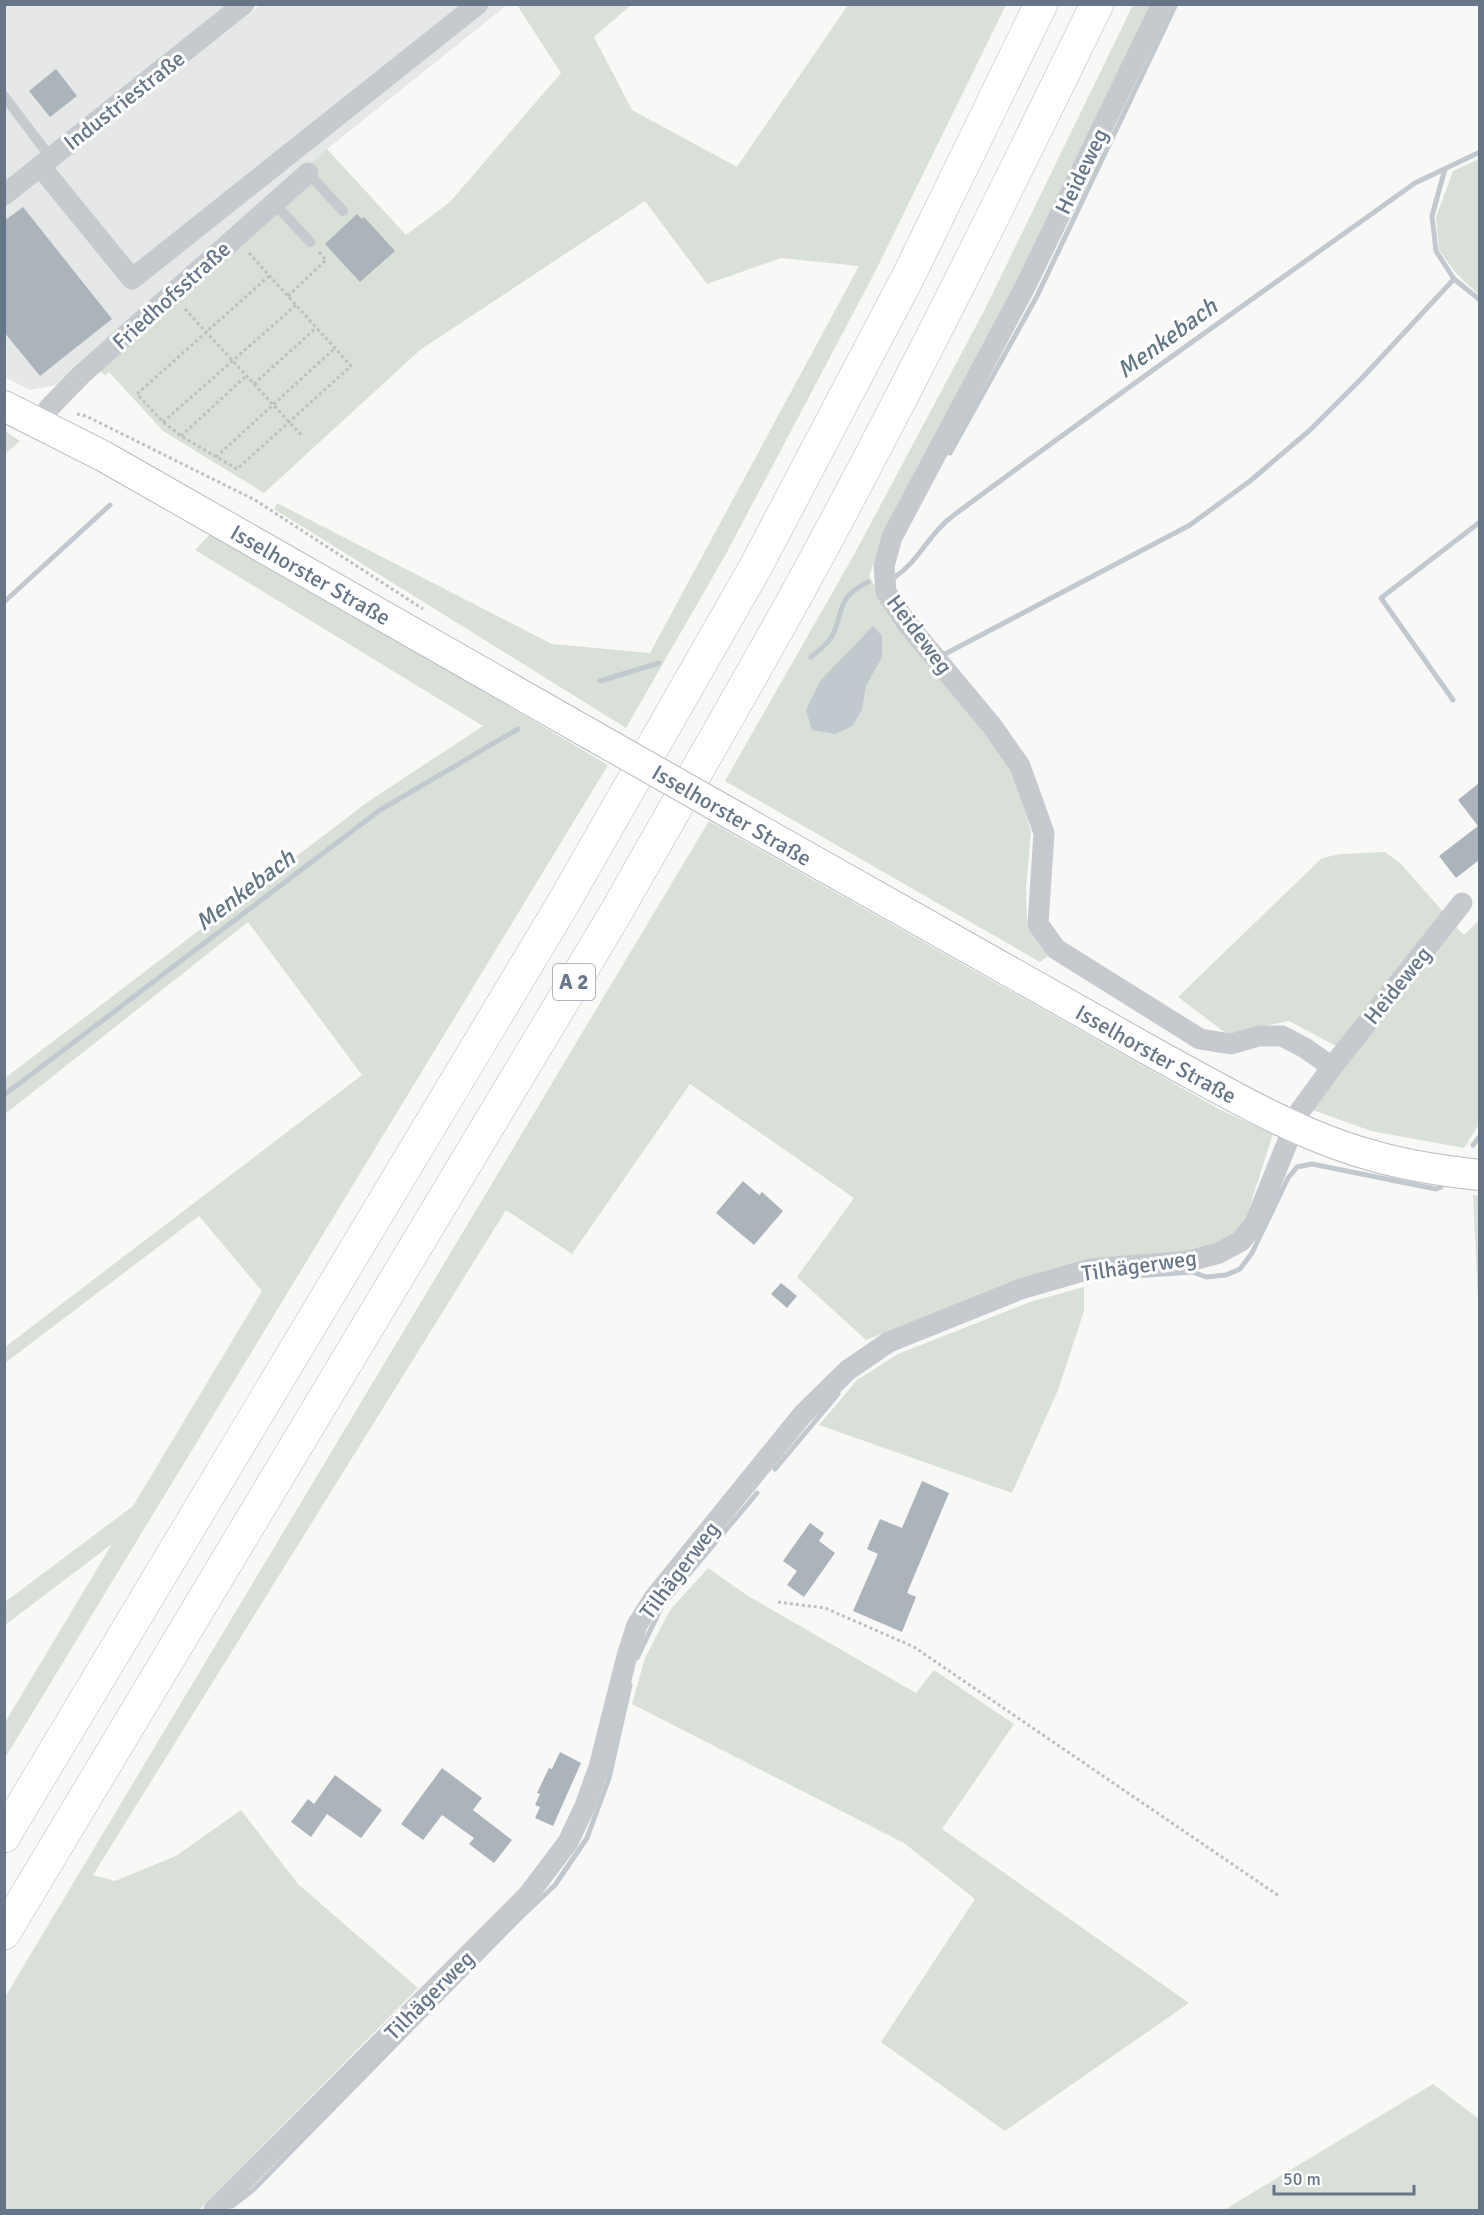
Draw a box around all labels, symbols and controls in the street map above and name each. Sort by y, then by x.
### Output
street label: Industriestraße [58,45,190,156]
street label: Heideweg [1049,124,1114,219]
street label: Friedhofsstraße [107,235,236,355]
water label: Menkebach [1111,291,1224,385]
street label: Isselhorster Straße [226,519,395,631]
street label: Heideweg [881,589,958,679]
street label: Isselhorster Straße [647,759,816,872]
water label: Menkebach [189,842,302,937]
street label: Heideweg [1358,941,1437,1030]
road number: A 2 [553,964,595,1000]
street label: Isselhorster Straße [1071,999,1241,1109]
street label: Tilhägerweg [1080,1244,1198,1287]
street label: Tilhägerweg [634,1516,725,1625]
street label: Tilhägerweg [379,1945,480,2046]
scale bar [1274,2158,1414,2196]
text: 50 m [1283,2168,1321,2190]

